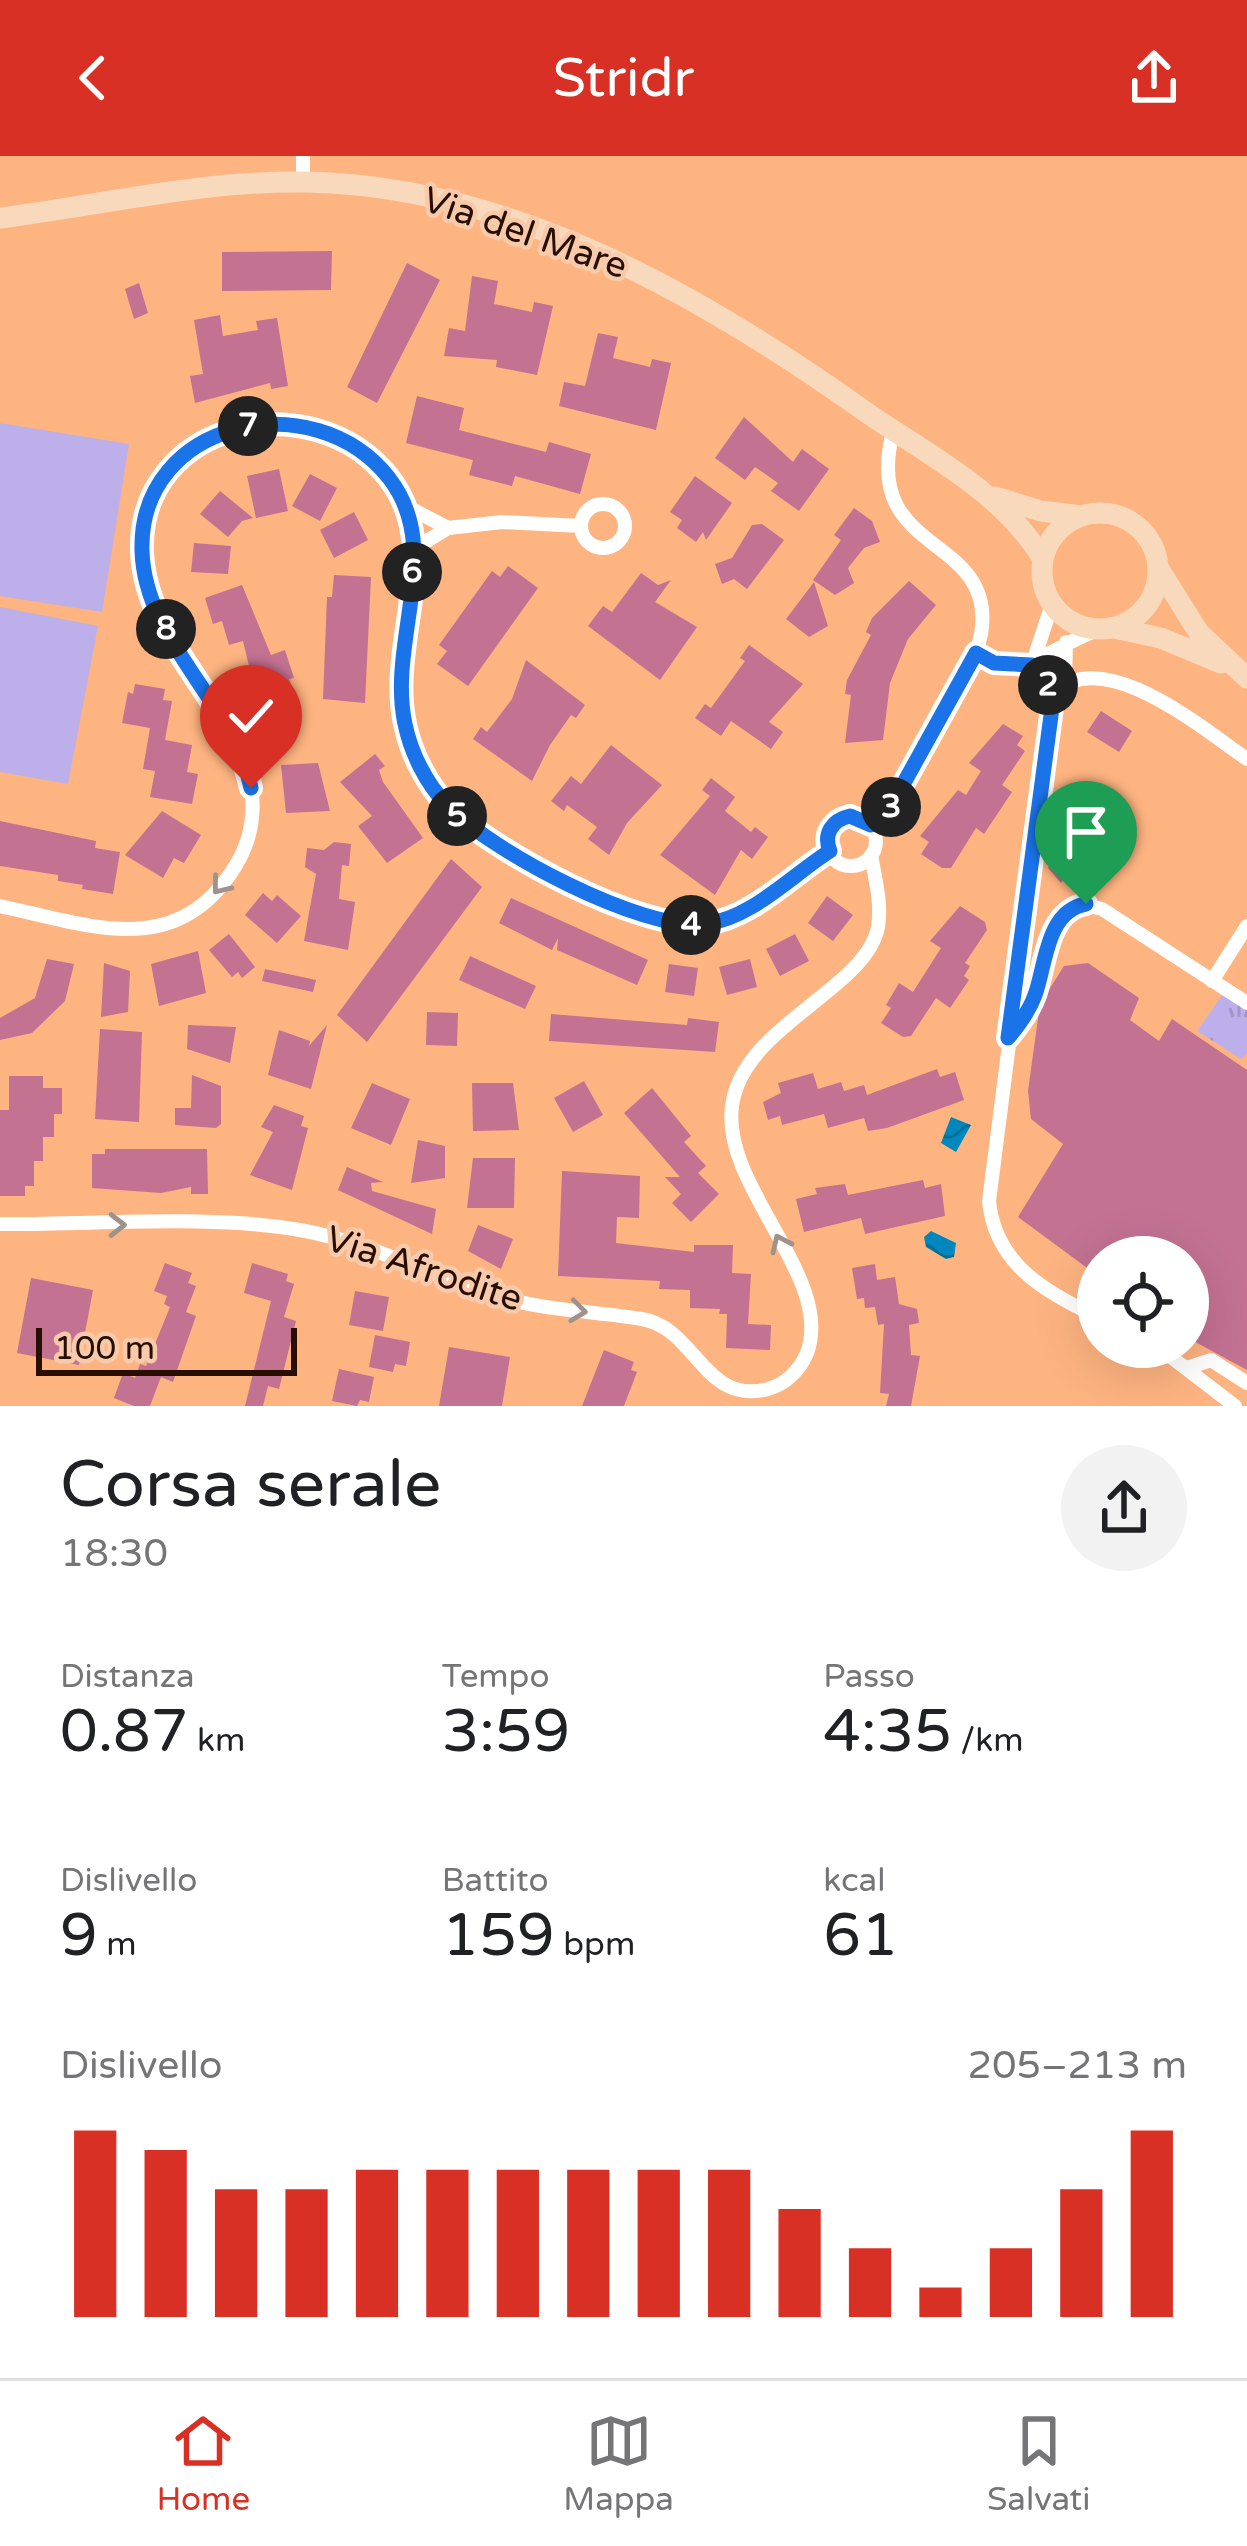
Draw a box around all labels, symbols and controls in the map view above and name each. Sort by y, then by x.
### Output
icon: back [60,45,126,111]
icon: share [1121,45,1187,111]
text: Stridr [553,46,694,111]
street label: Via del Mare [417,178,633,288]
pin: 7 [218,396,278,456]
text: 7 [238,406,258,445]
pin: 6 [382,542,442,602]
text: 6 [402,552,422,591]
pin: 8 [136,599,196,659]
text: 8 [156,609,176,648]
pin: 2 [1018,655,1078,715]
pin [200,665,302,788]
text: 2 [1038,665,1058,704]
icon: check [218,683,284,749]
pin: 3 [861,777,921,837]
pin [1035,781,1137,904]
pin: 5 [427,786,487,846]
text: 3 [881,787,901,826]
text: 5 [447,796,467,835]
icon: arrive [1053,799,1119,865]
one-way arrow [213,873,234,895]
pin: 4 [661,895,721,955]
text: 4 [681,905,701,944]
one-way arrow [109,1212,127,1238]
street label: Via Afrodite [320,1217,528,1321]
one-way arrow [771,1234,794,1255]
map controls [1077,1236,1209,1368]
button: locate [1077,1236,1209,1368]
one-way arrow [568,1297,588,1323]
scale bar [36,1322,297,1375]
text: 100 m [54,1329,155,1368]
text: Corsa serale [60,1445,441,1525]
button: share [1061,1445,1187,1571]
text: 18:30 [60,1530,168,1577]
text: Distanza [60,1657,195,1696]
text: Tempo [442,1657,550,1696]
text: Passo [823,1657,915,1696]
text: 0.87 [60,1696,188,1768]
text: 3:59 [442,1696,570,1768]
text: 4:35 [823,1696,952,1768]
text: km [188,1721,245,1760]
text: /km [952,1721,1023,1760]
text: Dislivello [60,1861,197,1900]
text: Battito [442,1861,549,1900]
text: kcal [823,1861,885,1900]
text: 9 [60,1900,98,1972]
text: 159 [442,1900,555,1972]
text: 61 [823,1900,899,1972]
text: m [98,1925,137,1964]
text: bpm [555,1925,635,1964]
text: Dislivello [60,2042,222,2089]
text: 205–213 m [967,2042,1187,2089]
tab: Home [157,2408,250,2519]
tab: Mappa [563,2408,674,2519]
tab: Salvati [987,2408,1090,2519]

